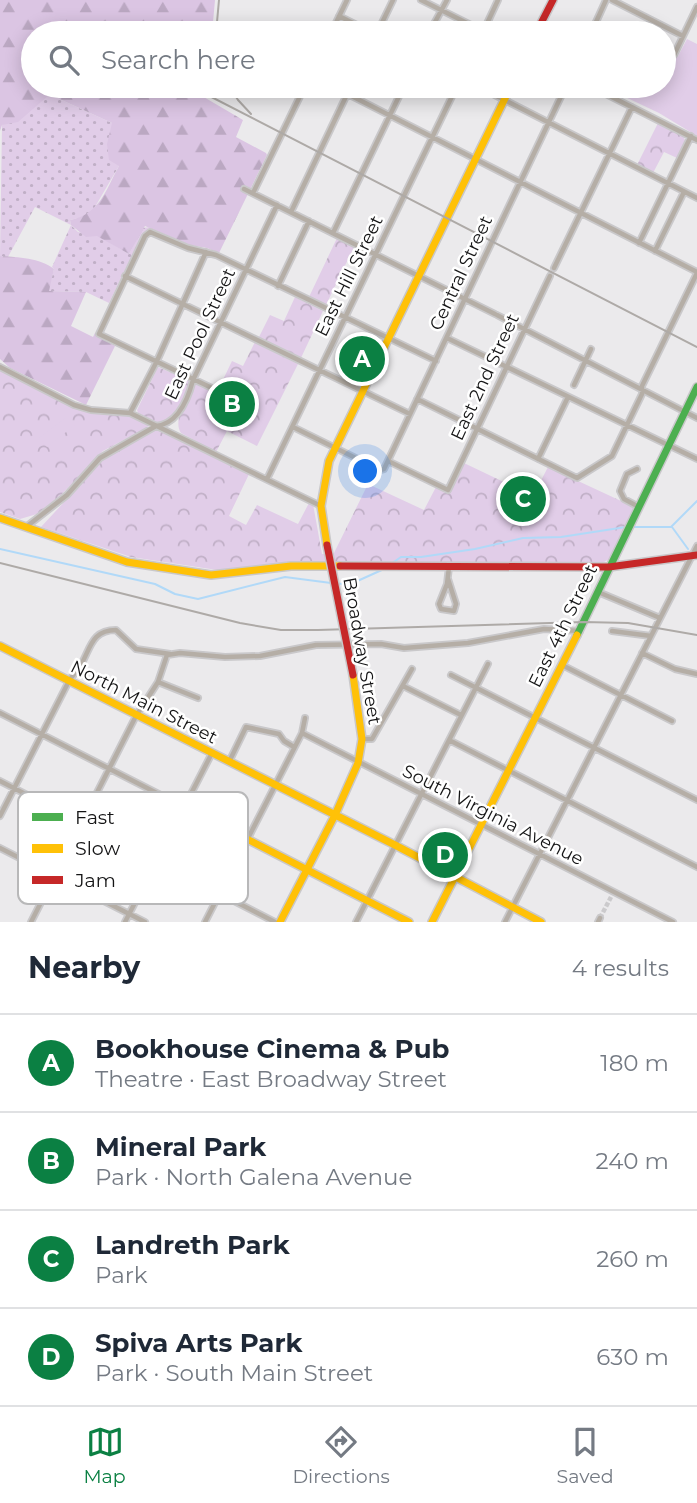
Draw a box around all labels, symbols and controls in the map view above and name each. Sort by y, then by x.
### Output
search box [21,21,676,98]
icon: search [45,41,83,79]
text: Search here [101,44,256,76]
street label: East Hill Street [310,212,388,340]
street label: Central Street [425,212,497,334]
street label: East Pool Street [160,265,240,403]
street label: East 2nd Street [446,310,524,444]
pin: A [339,333,385,385]
pin: B [209,378,255,430]
your location [348,454,382,488]
pin: C [500,473,546,525]
street label: East 4th Street [524,561,602,691]
street label: Broadway Street [338,576,386,726]
street label: North Main Street [67,656,221,748]
street label: South Virginia Avenue [399,760,587,870]
legend [18,792,248,904]
text: Fast [75,806,115,829]
pin: D [422,829,468,881]
text: Slow [75,837,120,860]
text: Jam [74,869,116,892]
text: Nearby [28,949,140,986]
text: 4 results [572,954,669,982]
text: Bookhouse Cinema & Pub [95,1033,449,1065]
text: A [42,1049,60,1077]
text: 180 m [600,1049,669,1077]
text: Theatre · East Broadway Street [95,1065,447,1093]
text: Mineral Park [95,1131,266,1163]
text: B [42,1147,60,1175]
text: 240 m [596,1147,669,1175]
text: Park · North Galena Avenue [95,1163,412,1191]
text: Landreth Park [95,1229,290,1261]
text: C [43,1245,59,1273]
text: 260 m [596,1245,669,1273]
text: Park [95,1261,148,1289]
text: Spiva Arts Park [95,1327,303,1359]
text: D [42,1343,61,1371]
text: 630 m [596,1343,669,1371]
text: Park · South Main Street [95,1359,373,1387]
tab: Map [83,1423,126,1488]
tab: Directions [292,1423,390,1488]
tab: Saved [557,1423,614,1488]

